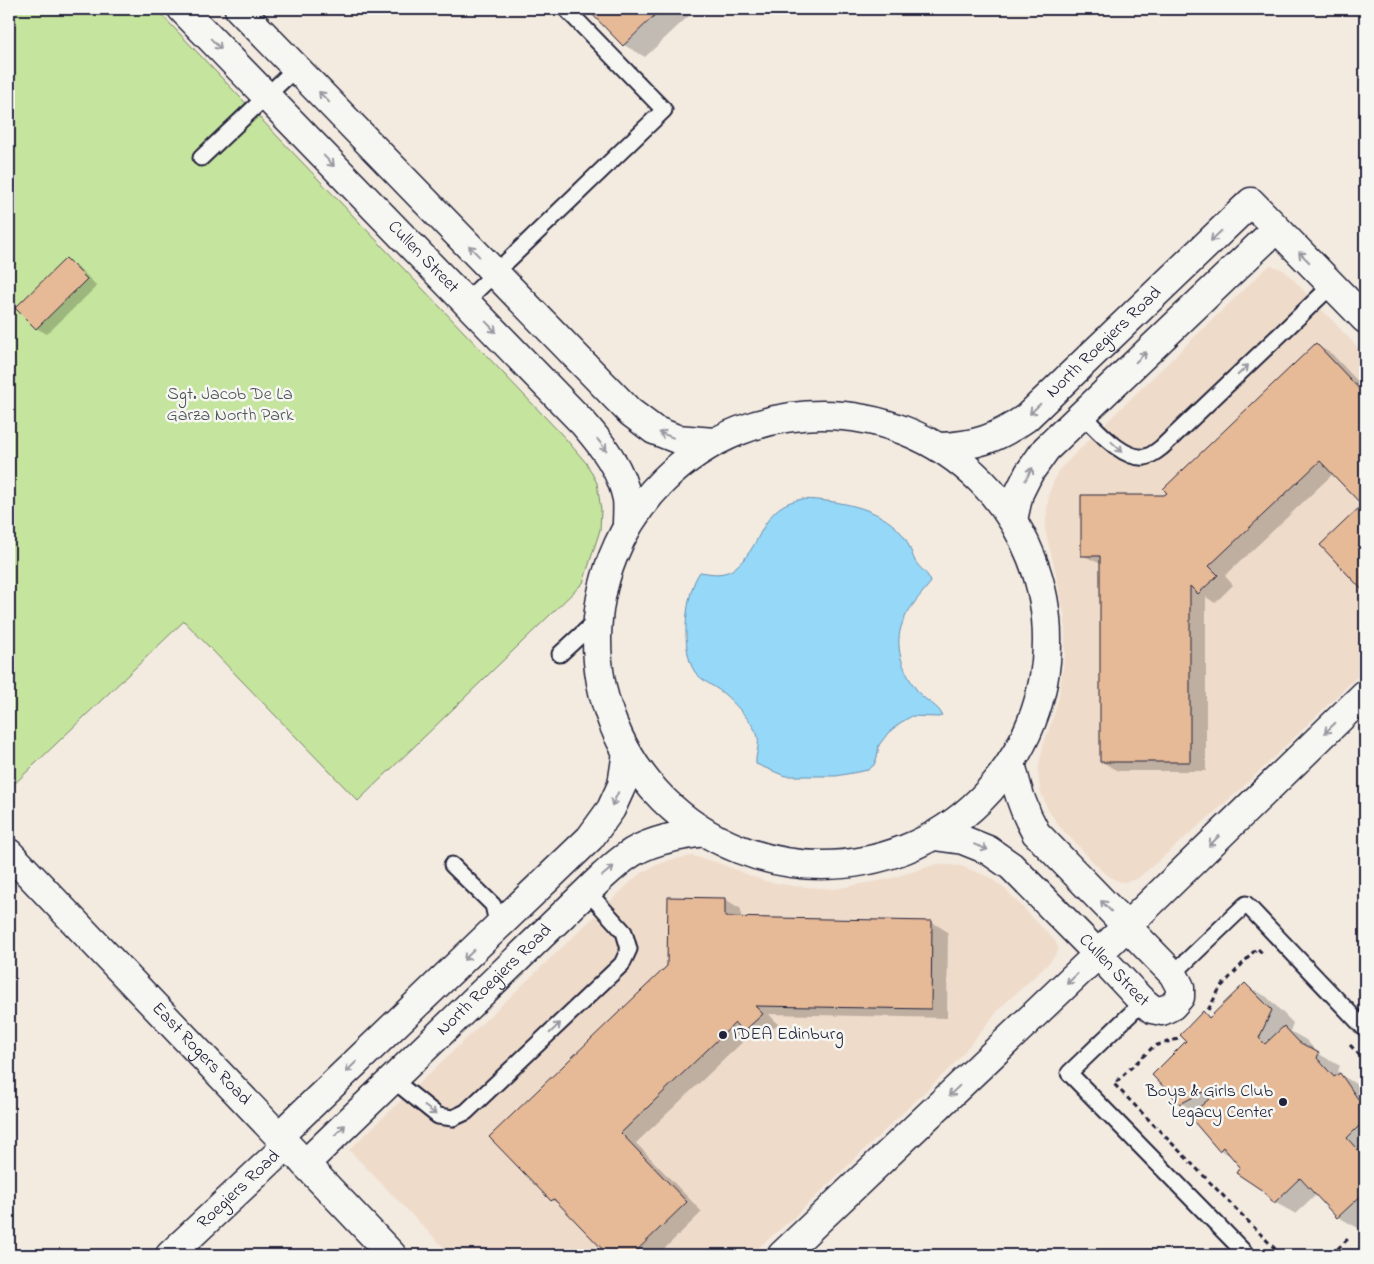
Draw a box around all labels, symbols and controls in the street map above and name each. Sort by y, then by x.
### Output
one-way arrow [210,38,222,50]
one-way arrow [318,90,330,103]
one-way arrow [323,154,335,167]
street label: Cullen Street [381,215,464,300]
one-way arrow [1210,229,1222,241]
one-way arrow [468,246,480,258]
one-way arrow [1298,251,1310,263]
street label: North Roegiers Road [1041,281,1168,405]
one-way arrow [485,321,497,334]
one-way arrow [1135,351,1147,363]
one-way arrow [1236,364,1249,376]
park label: Sgt. Jacob De La Garza North Park [166,382,294,429]
one-way arrow [1029,403,1042,415]
one-way arrow [659,430,674,439]
one-way arrow [597,438,608,451]
one-way arrow [1111,441,1124,453]
one-way arrow [1025,467,1035,482]
one-way arrow [1324,722,1337,734]
one-way arrow [610,791,620,806]
one-way arrow [1208,835,1220,847]
one-way arrow [973,843,988,852]
one-way arrow [602,866,615,877]
one-way arrow [1100,900,1112,912]
street label: North Roegiers Road [431,919,558,1043]
street label: Cullen Street [1072,928,1154,1014]
one-way arrow [462,949,475,961]
one-way arrow [1066,973,1078,985]
street label: East Rogers Road [145,997,257,1112]
one-way arrow [549,1022,561,1034]
place label: IDEA Edinburg [733,1022,844,1049]
marker: IDEA Edinburg [717,1029,729,1041]
one-way arrow [345,1061,358,1073]
place label: Boys & Girls Club Legacy Center [1145,1079,1273,1127]
one-way arrow [948,1085,961,1097]
marker: Boys & Girls Club Legacy Center [1277,1096,1289,1108]
one-way arrow [423,1105,437,1115]
one-way arrow [334,1124,346,1136]
street label: Roegiers Road [192,1144,286,1235]

